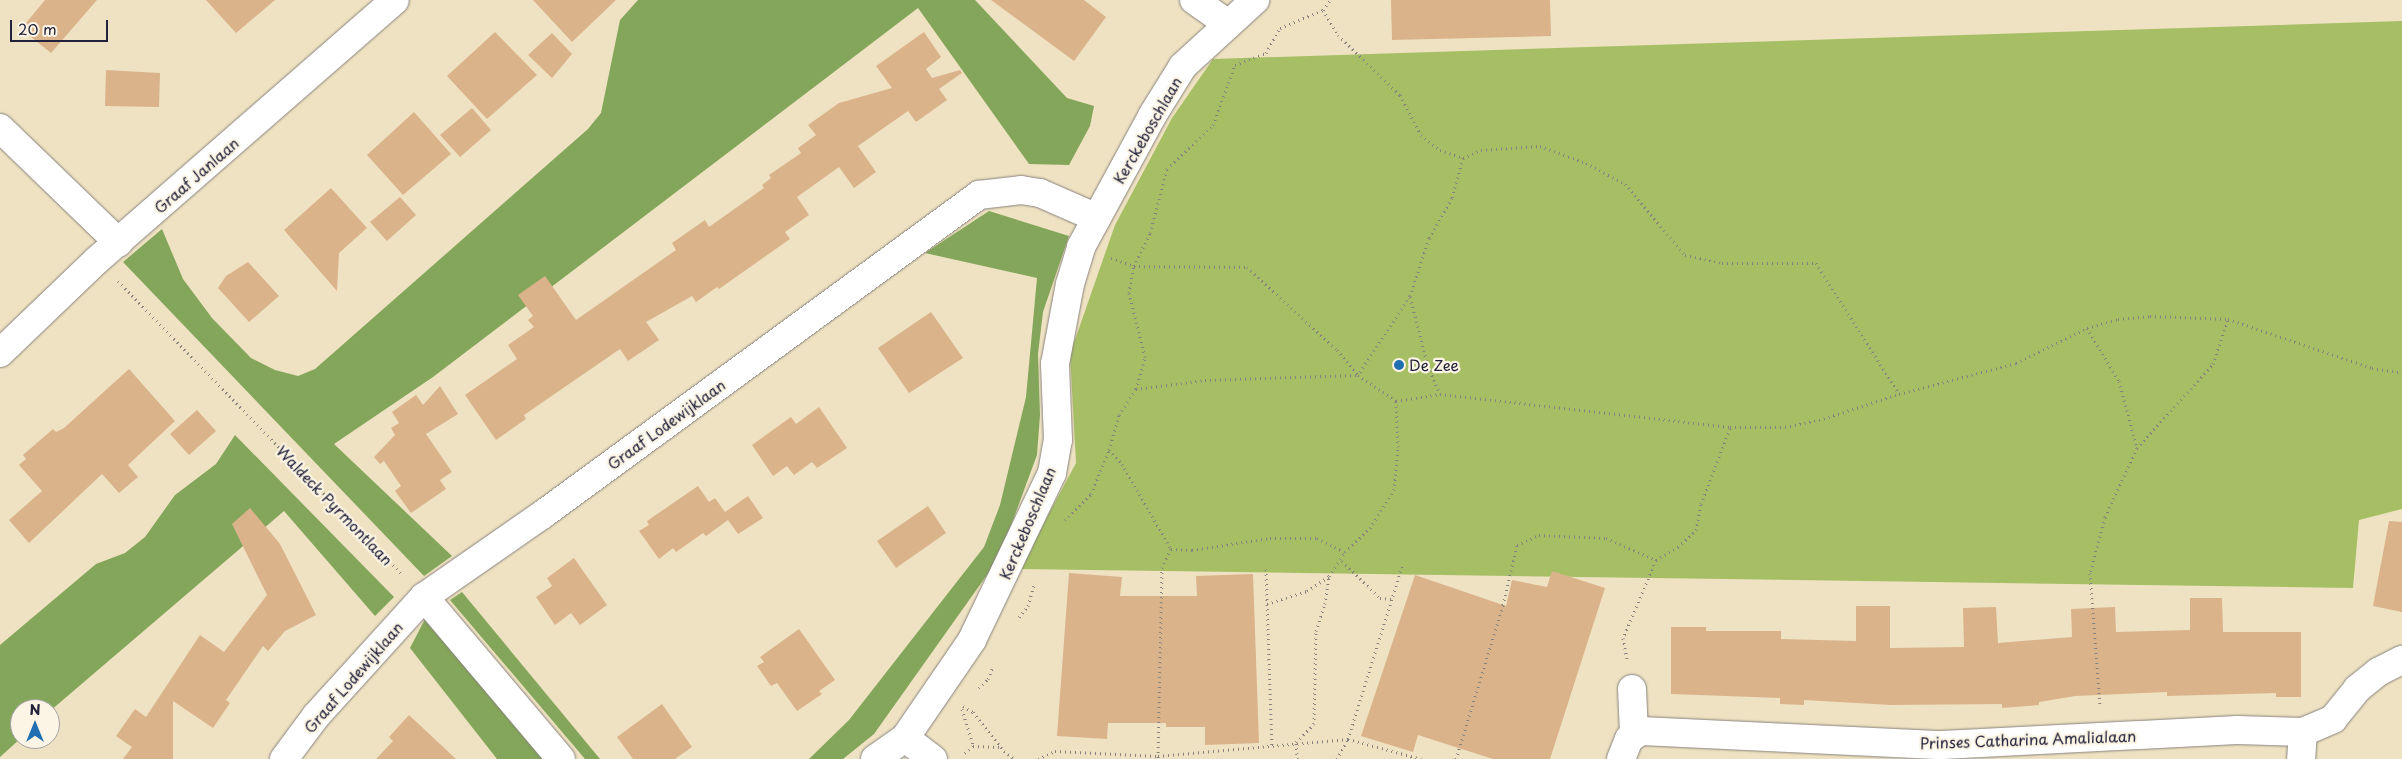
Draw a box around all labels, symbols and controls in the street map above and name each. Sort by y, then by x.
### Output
scale bar [12,10,110,42]
text: 20 m [18,17,57,40]
street label: Kerckeboschlaan [1109,73,1185,187]
street label: Graaf Janlaan [150,133,242,217]
place label: De Zee [1409,356,1459,374]
marker: De Zee [1393,359,1405,371]
street label: Graaf Lodewijklaan [604,375,728,473]
street label: Waldeck Pyrmontlaan [273,441,397,569]
street label: Kerckeboschlaan [995,464,1059,582]
street label: Graaf Lodewijklaan [300,618,406,736]
north arrow [10,699,60,749]
text: N [29,699,41,720]
street label: Prinses Catharina Amalialaan [1919,726,2137,752]

